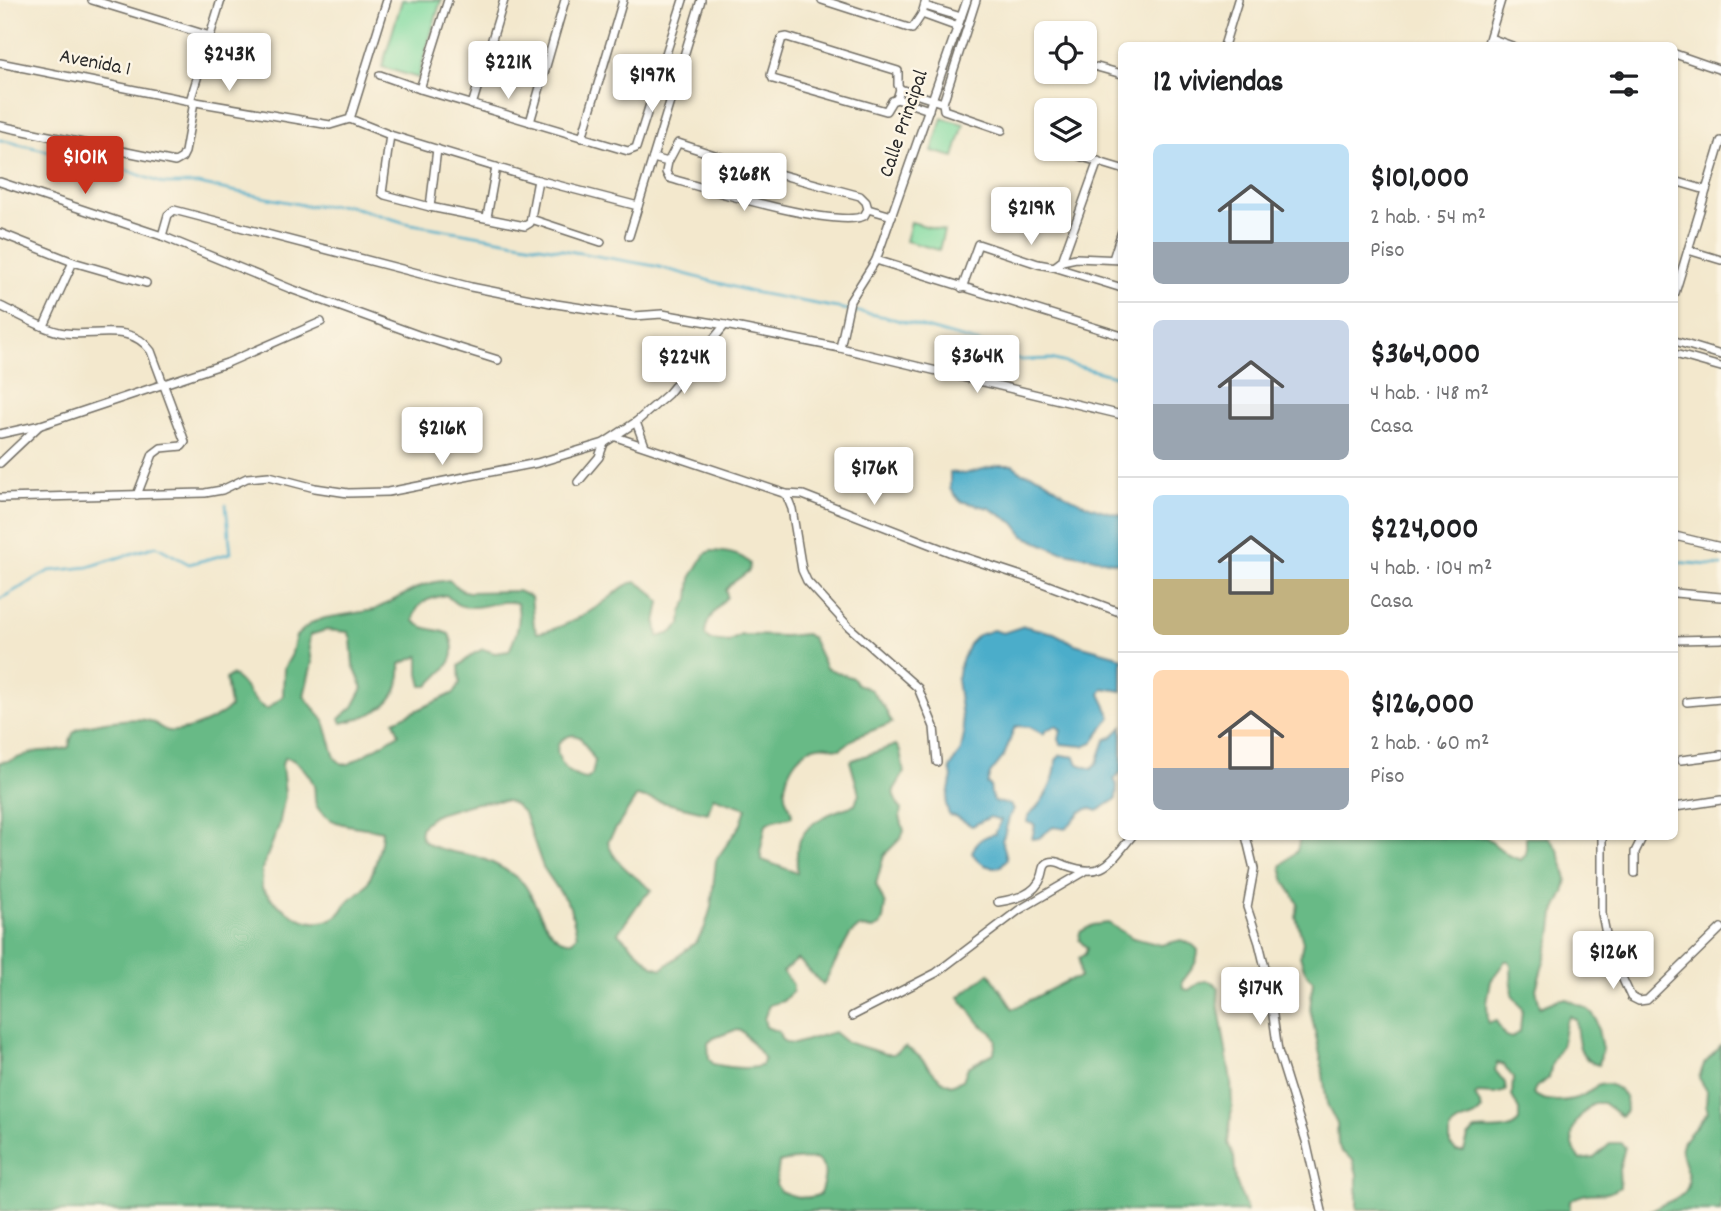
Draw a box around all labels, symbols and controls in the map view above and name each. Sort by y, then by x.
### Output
map controls [1034,21,1097,161]
button: locate [1034,21,1097,84]
pin: $243K [180,34,278,93]
text: $243K [203,39,255,72]
street label: Avenida 1 [57,42,133,86]
pin: $221K [459,42,557,101]
text: $221K [484,47,532,80]
pin: $197K [603,54,701,114]
text: $197K [629,60,675,93]
text: 12 viviendas [1153,63,1283,106]
icon: filters [1605,65,1643,103]
street label: Calle Principal [873,66,937,182]
button: layers [1034,98,1097,161]
pin: $101K [36,136,134,196]
text: $101K [63,142,107,175]
pin: $268K [695,154,793,213]
text: $268K [718,159,770,192]
text: $101,000 [1370,159,1469,202]
icon: home [1209,172,1293,256]
pin: $219K [982,188,1080,247]
text: $219K [1007,193,1055,226]
text: 2 hab. · 54 m² [1370,202,1486,235]
text: Piso [1370,235,1405,268]
text: $364,000 [1370,335,1480,378]
pin: $224K [635,336,733,396]
pin: $364K [928,336,1026,395]
text: $364K [950,341,1004,374]
text: $224K [658,342,710,375]
icon: home [1209,348,1293,432]
text: 4 hab. · 148 m² [1370,378,1489,411]
pin: $216K [393,407,491,467]
text: Casa [1370,411,1413,444]
text: $216K [418,413,466,446]
pin: $176K [825,448,923,507]
text: $176K [850,453,898,486]
text: $224,000 [1370,510,1479,553]
icon: home [1209,523,1293,607]
text: 4 hab. · 104 m² [1370,553,1492,586]
text: Casa [1370,586,1413,619]
text: $126,000 [1370,685,1474,728]
icon: home [1209,698,1293,782]
text: 2 hab. · 60 m² [1370,728,1489,761]
text: Piso [1370,761,1405,794]
pin: $126K [1564,932,1662,991]
text: $126K [1589,937,1637,970]
pin: $174K [1211,968,1309,1027]
text: $174K [1237,973,1283,1006]

